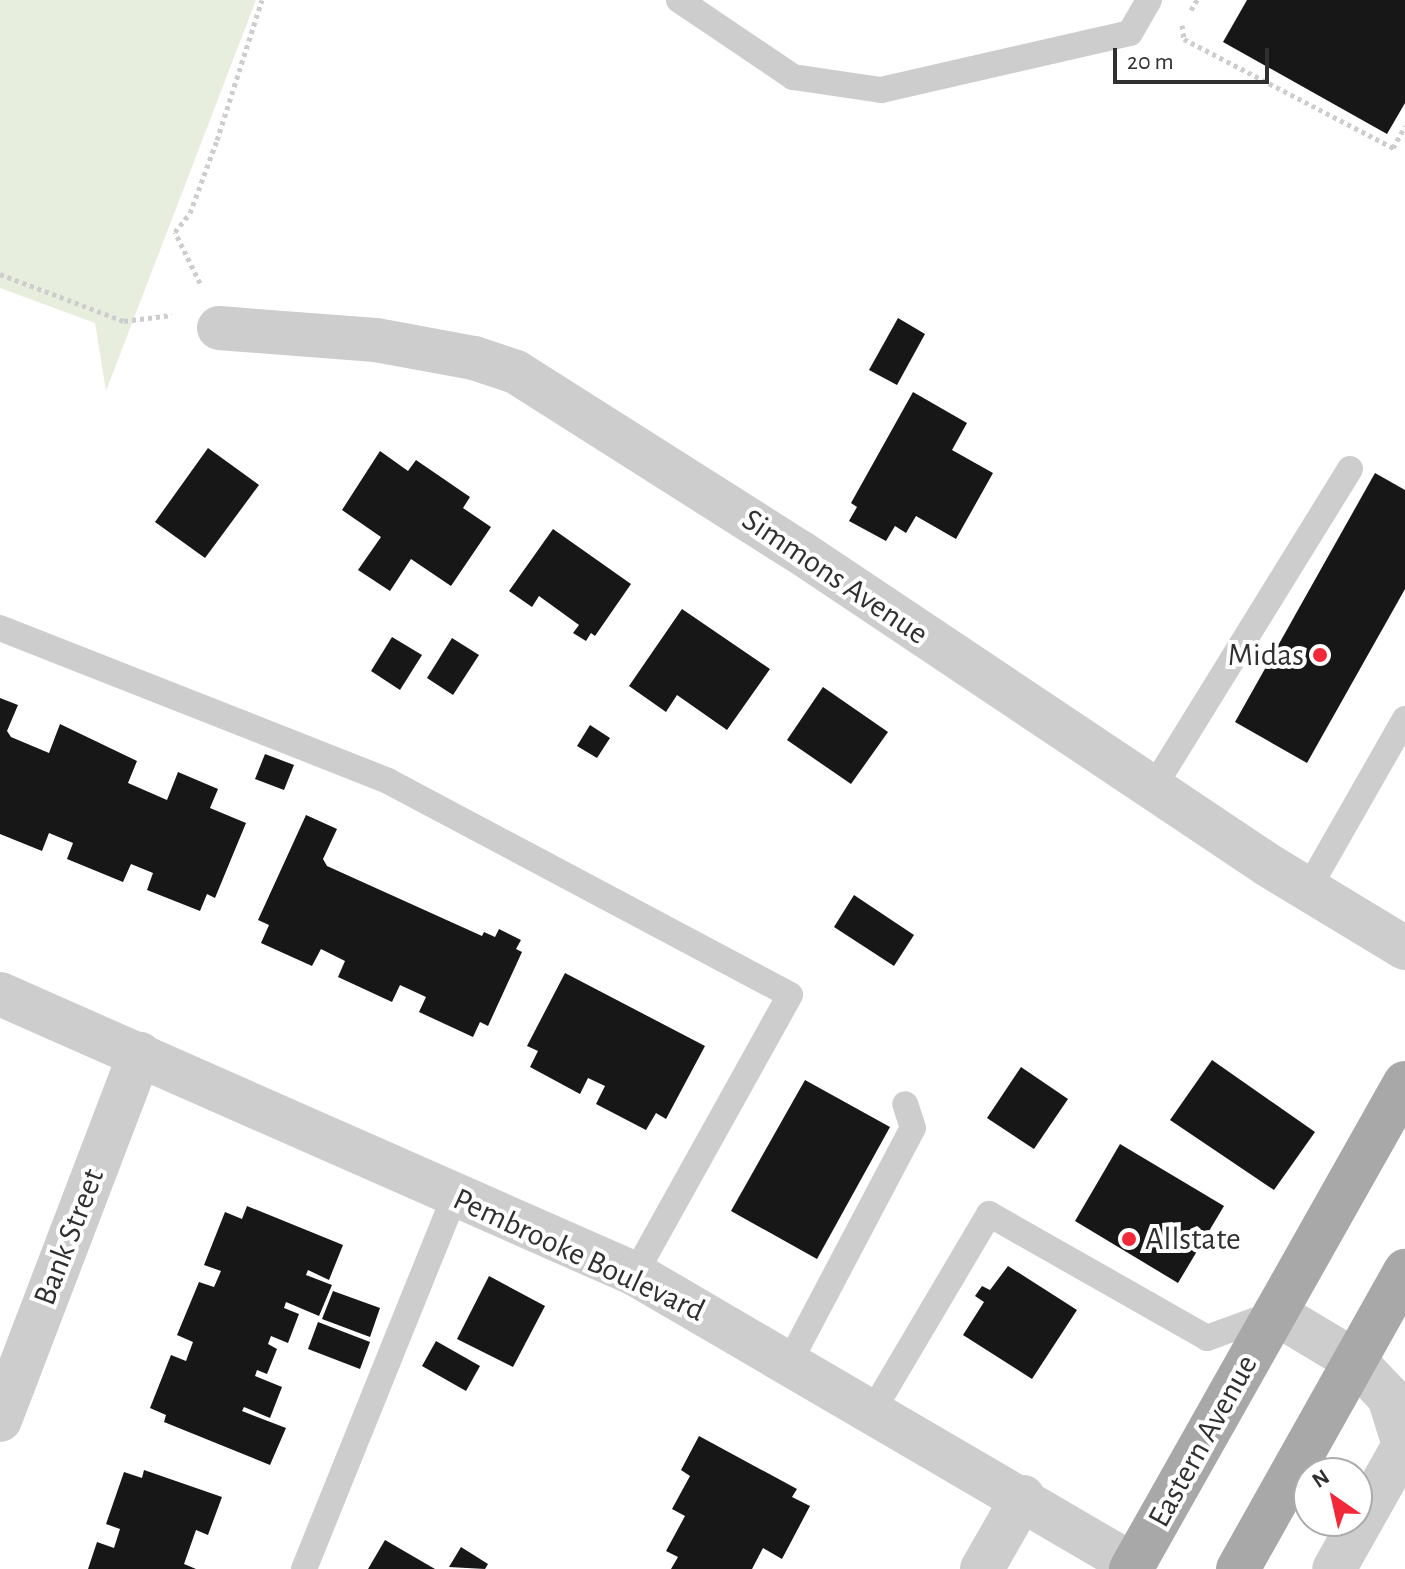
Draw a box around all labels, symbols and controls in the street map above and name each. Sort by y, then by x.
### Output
scale bar [1117,32,1273,82]
text: 20 m [1127,50,1174,74]
street label: Simmons Avenue [735,501,935,653]
place label: Midas [1228,636,1304,674]
marker: Midas [1311,646,1329,664]
street label: Bank Street [25,1163,113,1311]
street label: Pembrooke Boulevard [447,1180,711,1330]
place label: Allstate [1145,1220,1241,1258]
marker: Allstate [1120,1230,1138,1248]
street label: Eastern Avenue [1140,1348,1266,1534]
north arrow [1293,1457,1373,1537]
text: N [1308,1465,1333,1492]

